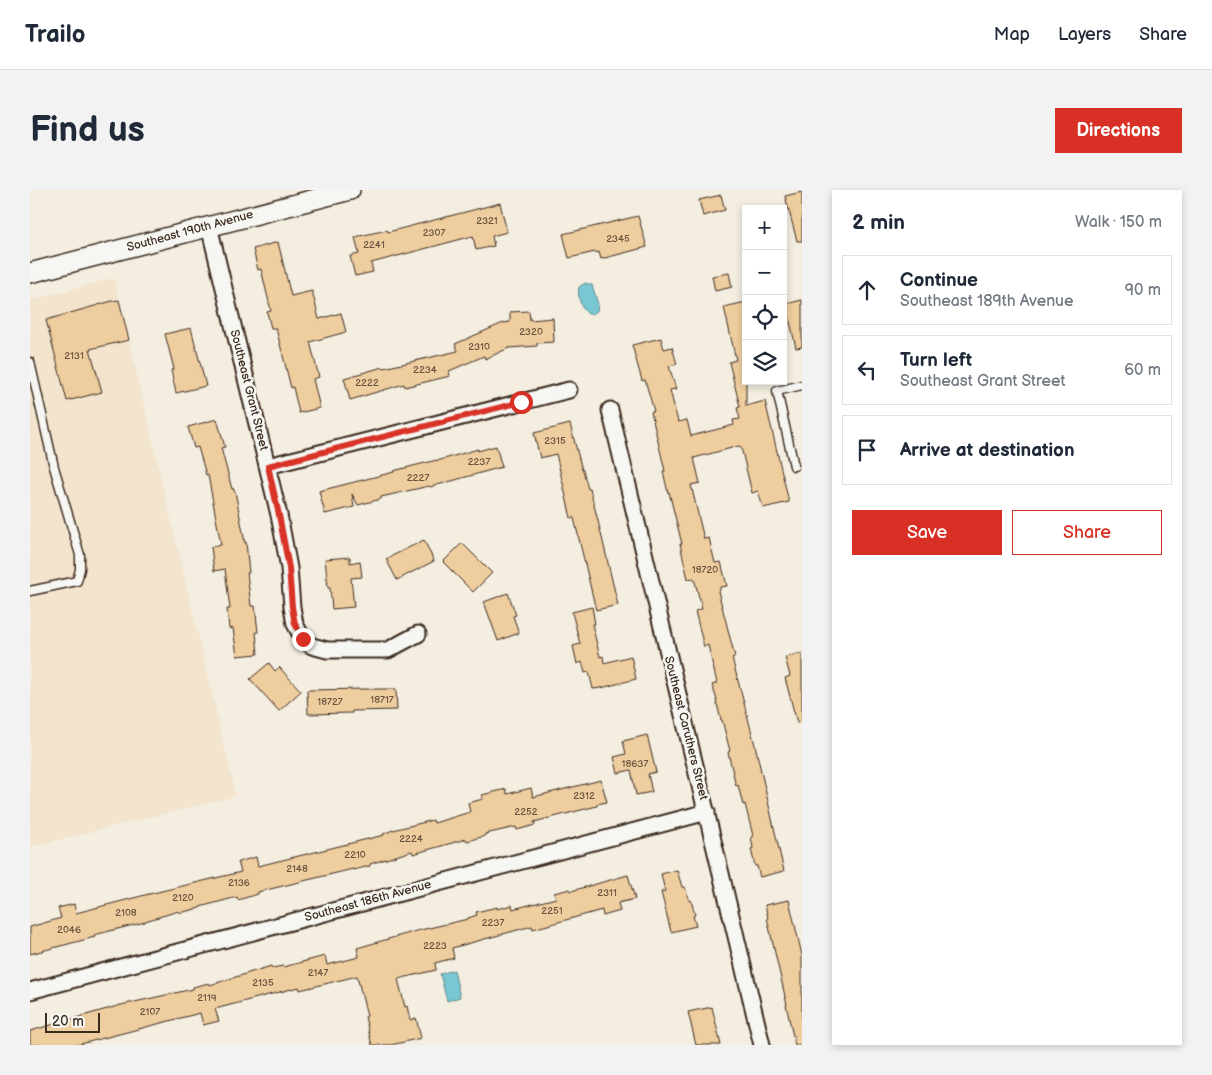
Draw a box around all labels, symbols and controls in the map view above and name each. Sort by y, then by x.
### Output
text: Trailo [25,20,85,49]
text: Map [994,24,1030,45]
text: Layers [1058,24,1111,45]
text: Share [1139,24,1187,45]
button: Directions [1055,108,1182,153]
text: Find us [30,109,145,152]
map controls [742,205,787,385]
button: + [742,205,787,250]
street label: Southeast 190th Avenue [125,207,255,255]
text: 2 min [852,210,905,235]
text: Walk · 150 m [1075,213,1162,232]
house number: 2321 [476,215,498,227]
house number: 2307 [423,227,445,239]
house number: 2345 [606,233,630,245]
house number: 2241 [363,239,385,251]
button: − [742,250,787,295]
text: Continue [900,269,978,292]
icon: ahead [853,276,881,304]
text: 90 m [1125,281,1161,300]
text: Southeast 189th Avenue [900,292,1074,311]
button: locate [742,295,787,340]
house number: 2320 [519,326,543,338]
street label: Southeast Grant Street [227,328,271,452]
button: layers [742,340,787,385]
house number: 2310 [468,341,490,353]
text: Turn left [900,349,972,372]
house number: 2131 [64,350,84,362]
icon: left [853,356,881,384]
text: 60 m [1124,361,1161,380]
house number: 2234 [413,364,437,376]
text: Southeast Grant Street [900,372,1065,391]
house number: 2222 [355,377,379,389]
route start [510,391,533,414]
house number: 2315 [544,435,566,447]
icon: arrive [853,436,881,464]
text: Arrive at destination [900,439,1075,462]
house number: 2237 [468,456,490,468]
house number: 2227 [407,472,429,484]
button: Save [852,510,1002,555]
button: Share [1012,510,1162,555]
house number: 18720 [692,564,718,576]
route end [292,628,315,651]
street label: Southeast Caruthers Street [661,655,711,802]
house number: 18717 [370,694,394,706]
house number: 18727 [317,696,343,708]
house number: 18637 [622,758,649,770]
house number: 2312 [573,790,595,802]
house number: 2252 [514,806,538,818]
house number: 2224 [399,833,423,845]
house number: 2210 [344,849,366,861]
house number: 2148 [286,863,308,875]
house number: 2136 [228,877,250,889]
street label: Southeast 186th Avenue [303,877,433,925]
house number: 2311 [597,887,617,899]
house number: 2120 [172,892,194,904]
house number: 2251 [541,905,563,917]
house number: 2108 [115,907,137,919]
house number: 2237 [482,917,504,929]
house number: 2046 [57,924,81,936]
house number: 2223 [423,940,447,952]
house number: 2147 [308,967,328,979]
house number: 2135 [252,977,274,989]
house number: 2119 [197,992,217,1004]
house number: 2107 [140,1006,160,1018]
scale bar [45,1010,100,1033]
text: 20 m [52,1013,84,1030]

